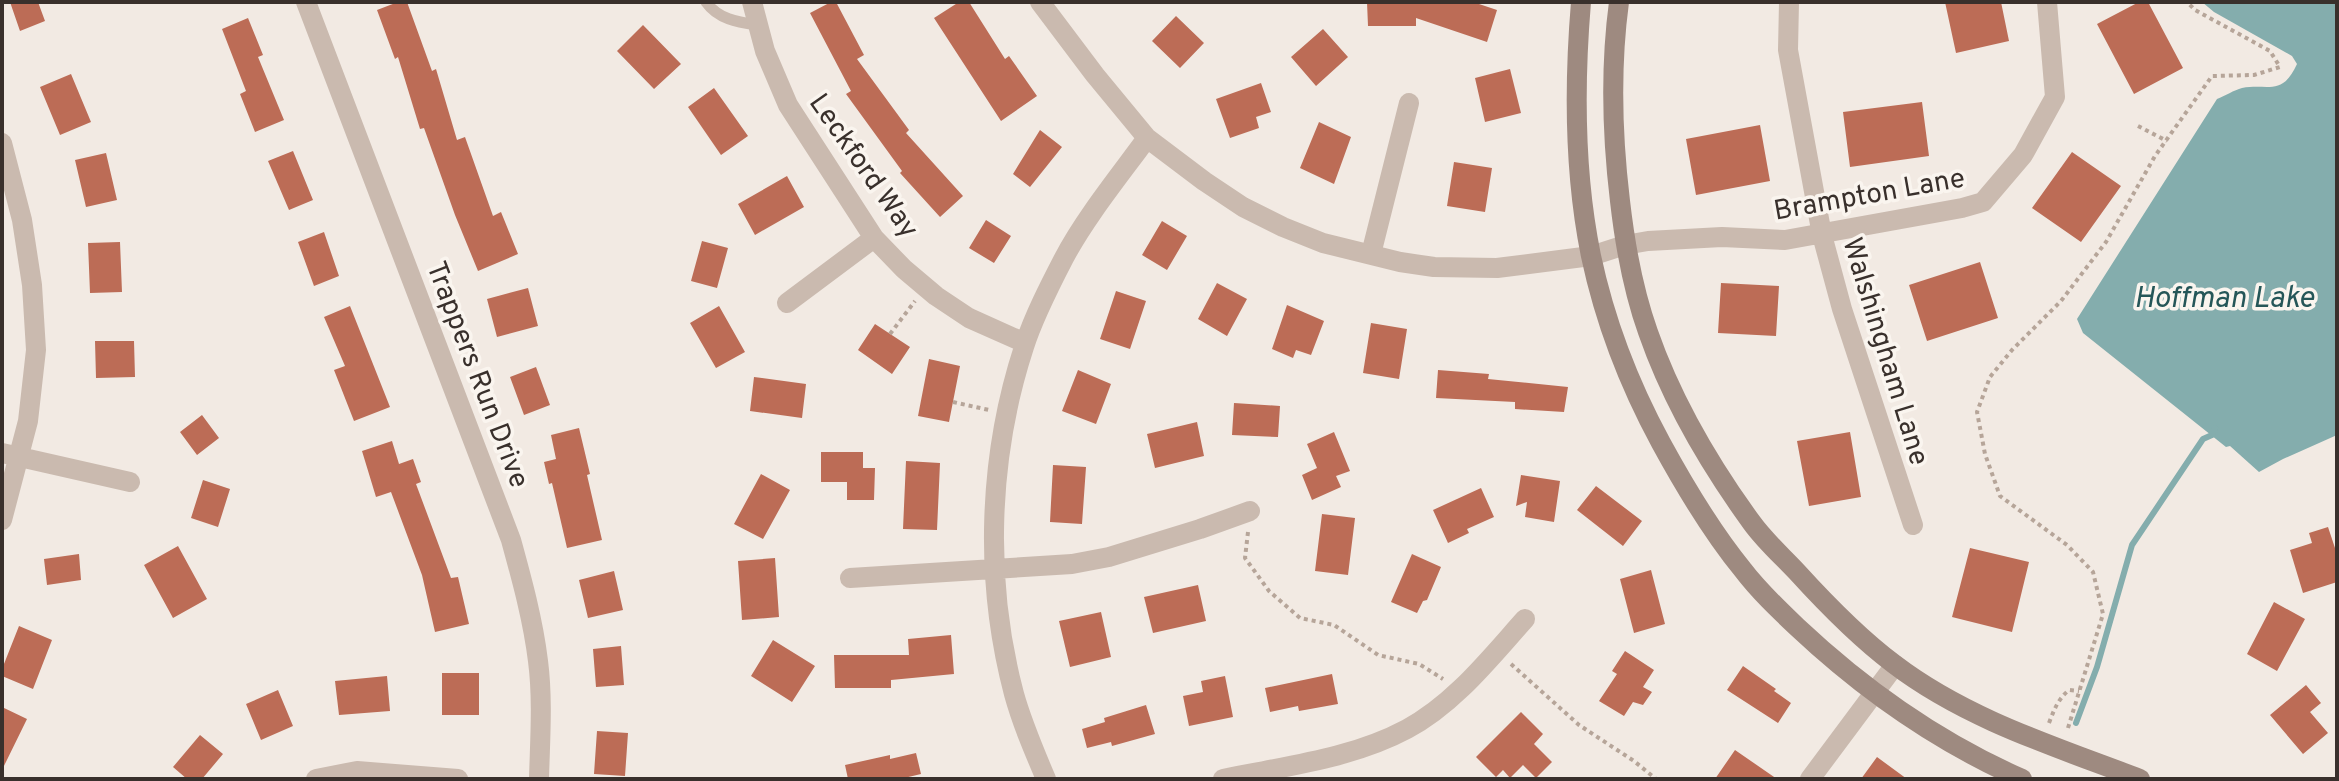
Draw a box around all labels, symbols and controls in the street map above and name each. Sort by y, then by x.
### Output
street label: Leckford Way [800,87,926,246]
street label: Brampton Lane [1771,161,1968,230]
street label: Walshingham Lane [1832,234,1936,470]
street label: Trappers Run Drive [416,257,536,493]
water label: Hoffman Lake [2134,281,2315,318]

